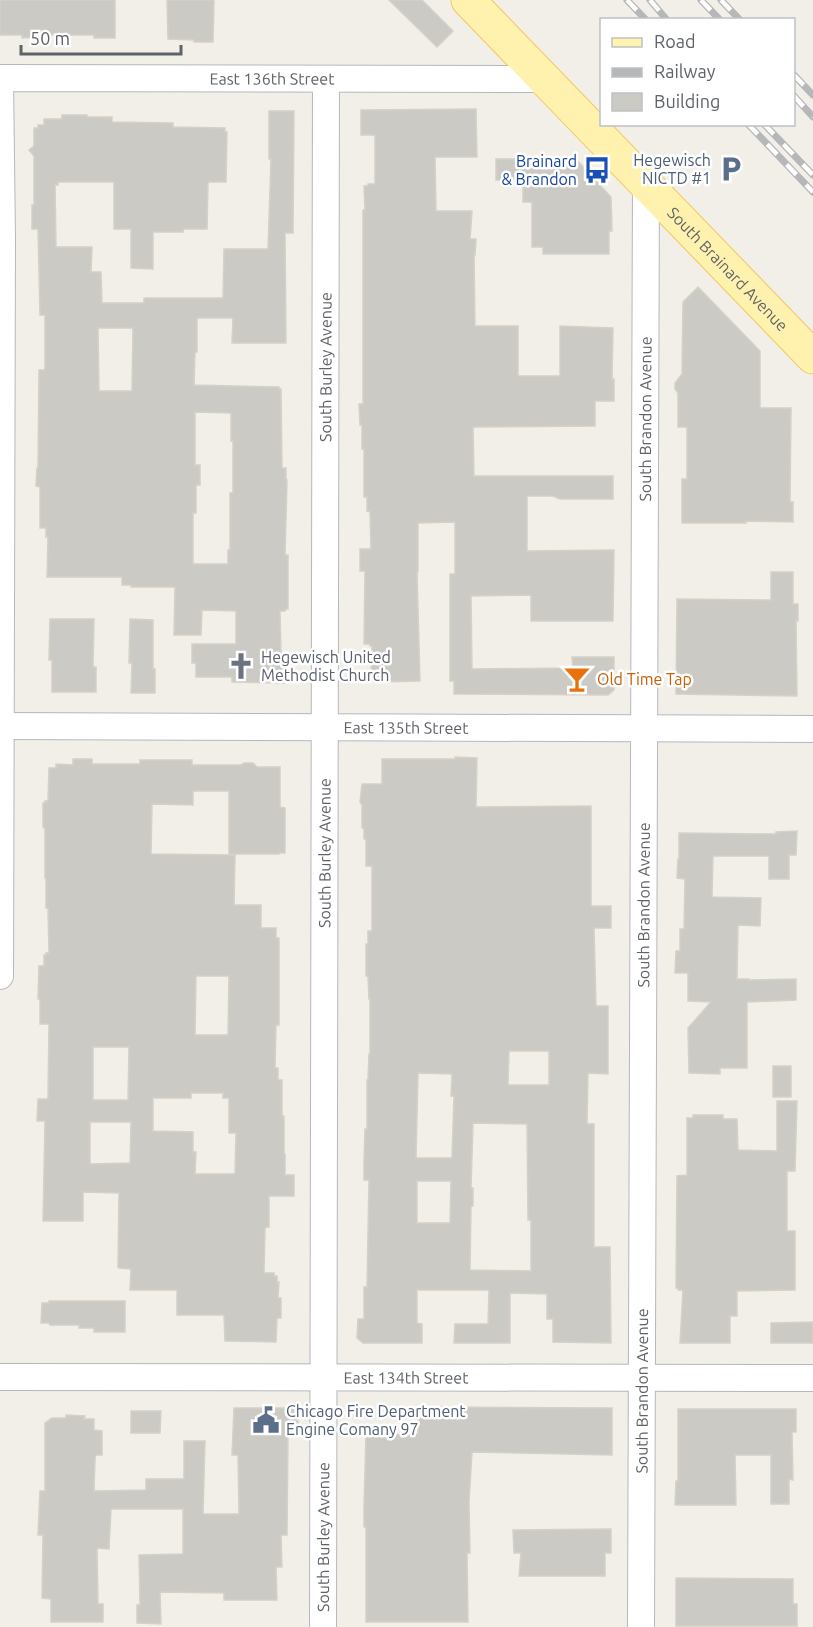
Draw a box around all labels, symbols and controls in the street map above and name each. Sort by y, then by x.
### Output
scale bar [21,18,182,56]
legend [600,18,795,126]
text: 50 m [30,28,70,48]
text: Road [654,31,696,51]
text: Railway [654,61,716,81]
street label: East 136th Street [209,69,335,88]
text: Building [654,91,720,111]
place label: Hegewisch NICTD #1 [633,151,711,187]
place label: Brainard & Brandon [501,152,577,188]
parking icon: Hegewisch NICTD #1 [716,154,746,184]
bus stop icon: Brainard & Brandon [582,155,612,185]
street label: South Brainard Avenue [664,203,792,334]
street label: South Burley Avenue [316,292,335,442]
street label: South Brandon Avenue [636,336,654,502]
place label: Hegewisch United Methodist Church [261,648,391,684]
church icon: Hegewisch United Methodist Church [226,651,256,681]
bar icon: Old Time Tap [562,664,592,694]
place label: Old Time Tap [597,670,692,688]
street label: East 135th Street [343,718,469,737]
street label: South Burley Avenue [315,778,334,928]
street label: South Brandon Avenue [634,822,653,988]
street label: South Brandon Avenue [633,1308,651,1474]
street label: East 134th Street [343,1368,469,1387]
place label: Chicago Fire Department Engine Comany 97 [286,1402,466,1438]
public building icon: Chicago Fire Department Engine Comany 97 [251,1405,281,1435]
street label: South Burley Avenue [314,1462,332,1612]

